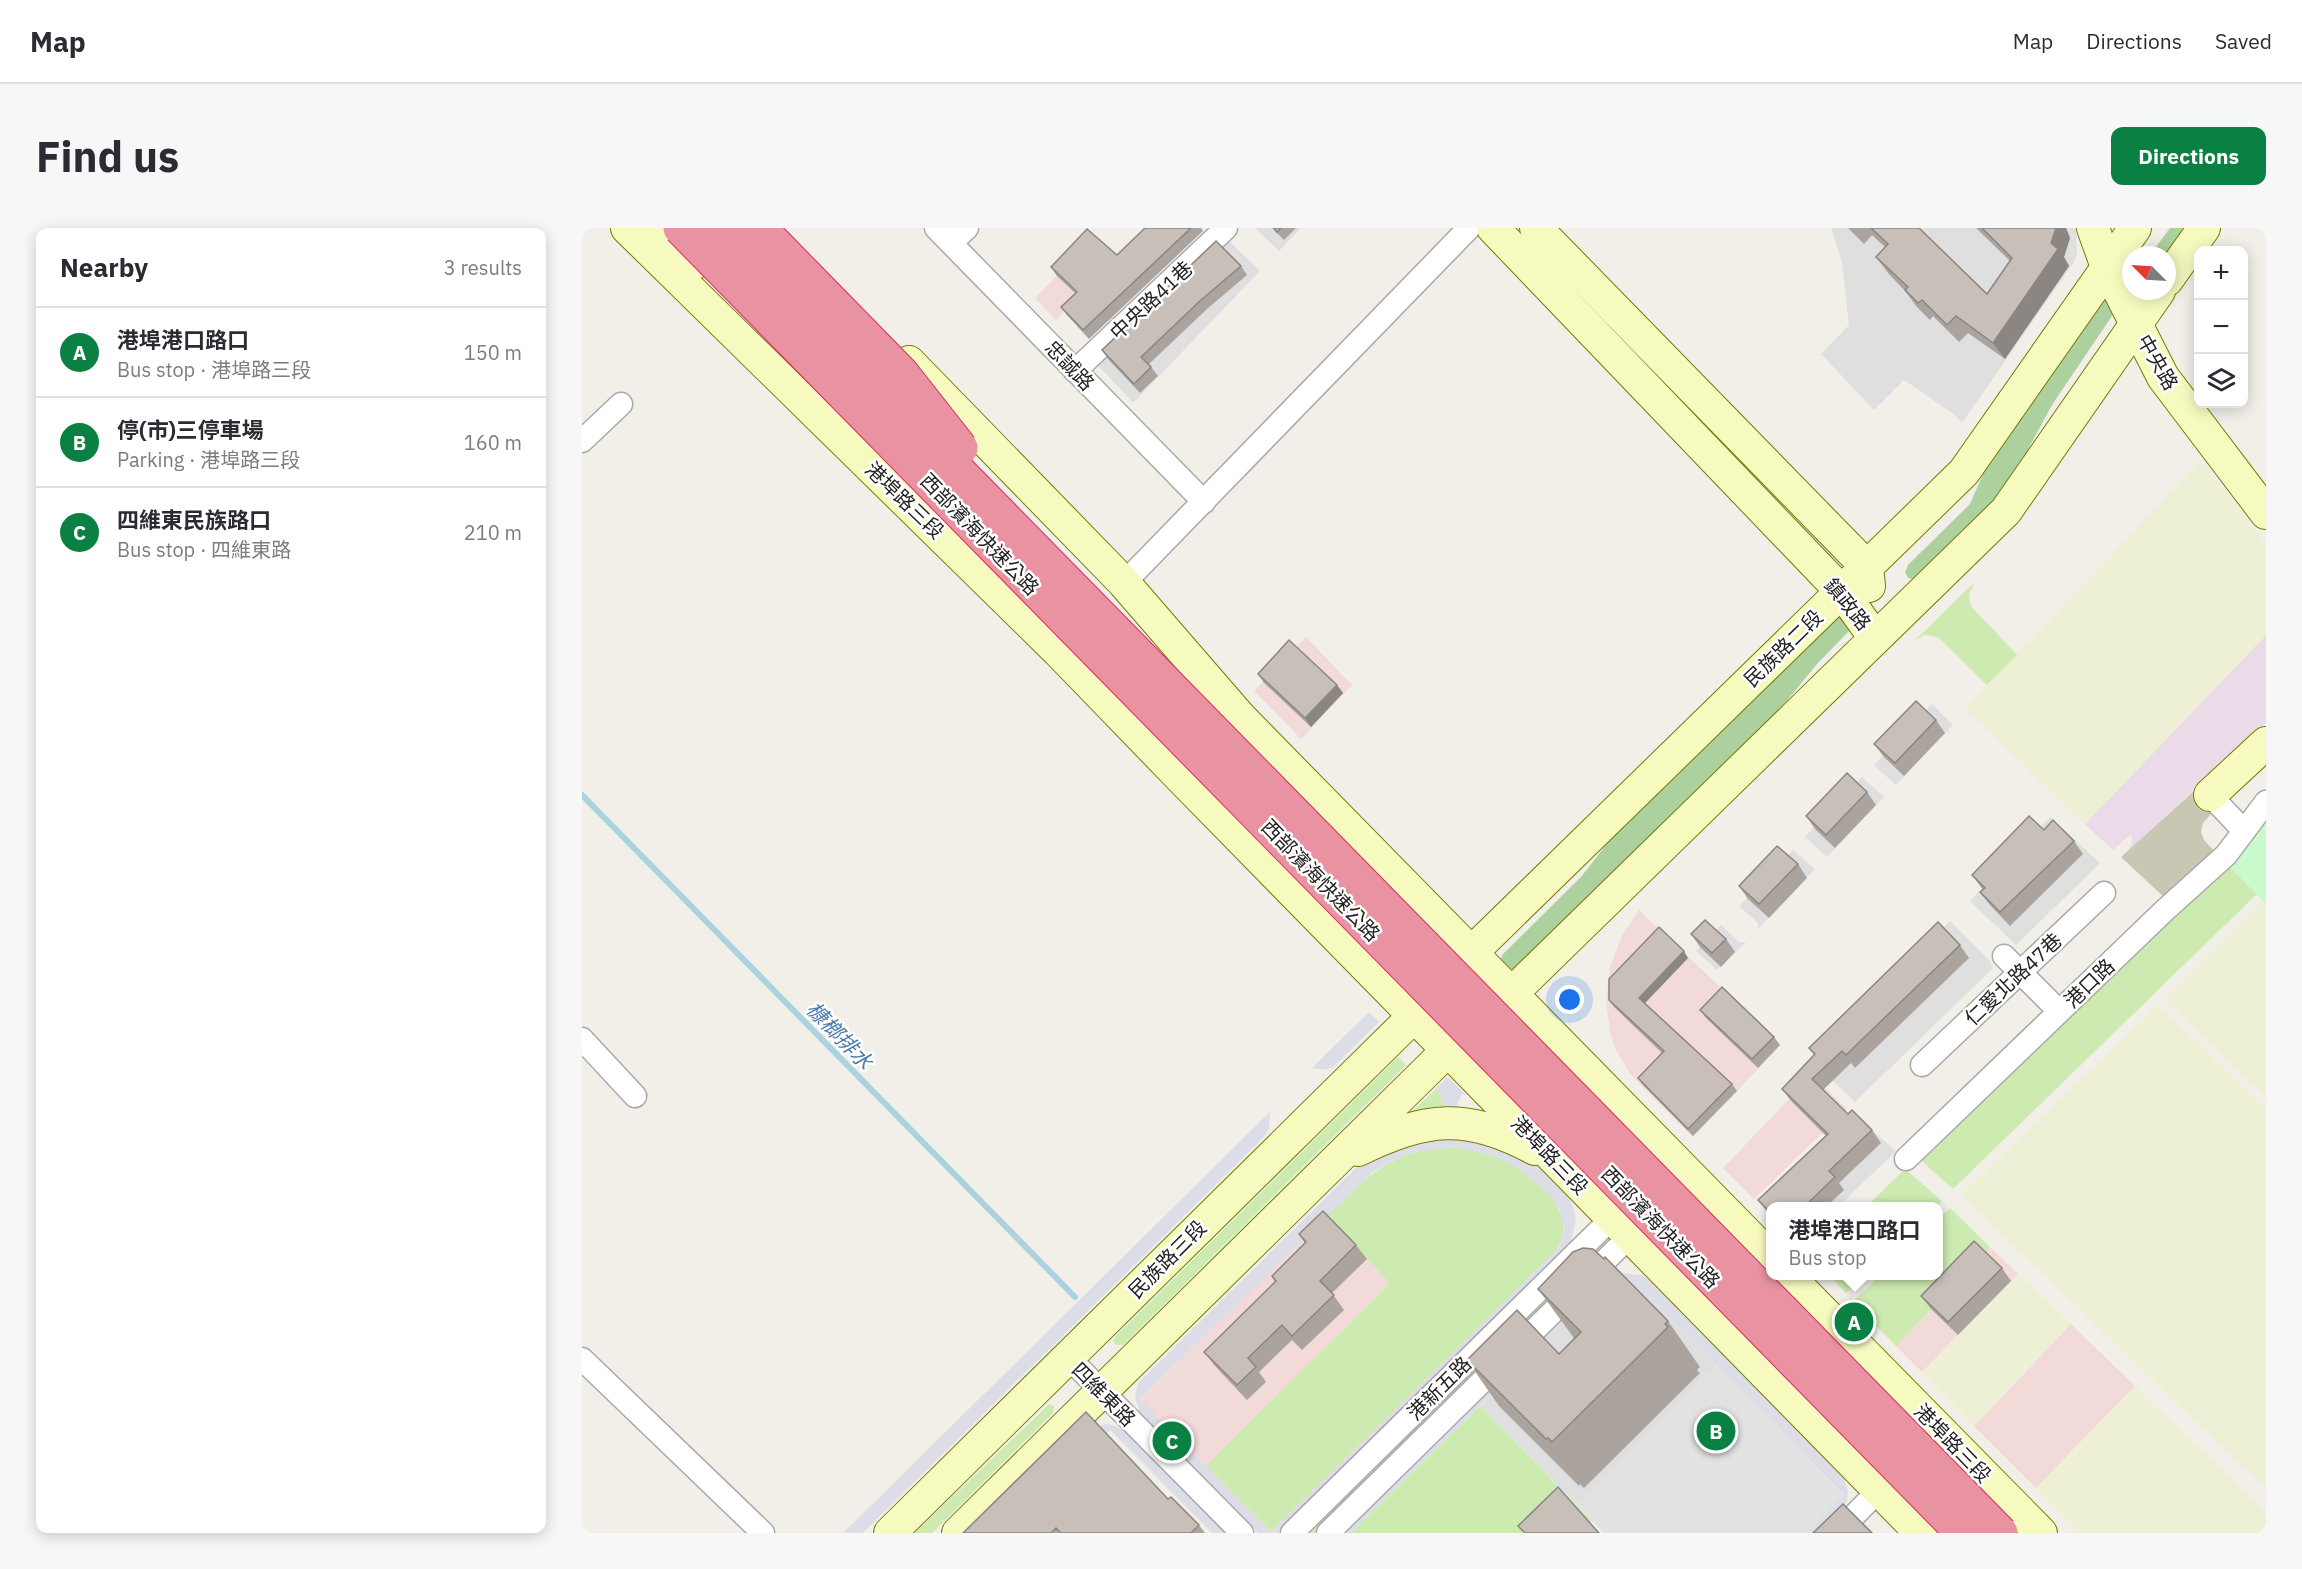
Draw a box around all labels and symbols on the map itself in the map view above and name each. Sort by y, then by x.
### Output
north arrow [2122,246,2176,300]
street label: 中央路41巷 [1104,255,1198,345]
street label: 中央路 [2131,329,2185,395]
street label: 忠誠路 [1039,334,1101,396]
street label: 港埠路三段 [860,456,950,544]
street label: 西部濱海快速公路 [915,467,1045,601]
street label: 鎮政路 [1819,572,1877,636]
street label: 民族路二段 [1738,604,1828,692]
street label: 西部濱海快速公路 [1256,813,1386,947]
street label: 仁愛北路47巷 [1958,927,2068,1031]
street label: 港口路 [2058,952,2120,1014]
your location [1555,985,1584,1014]
water label: 槺榔排水 [801,995,880,1076]
street label: 港埠路三段 [1506,1110,1594,1200]
street label: 西部濱海快速公路 [1596,1160,1726,1294]
street label: 民族路三段 [1122,1214,1212,1304]
pin: A [1834,1300,1874,1344]
street label: 港新五路 [1401,1350,1477,1426]
street label: 四維東路 [1066,1356,1142,1432]
street label: 港埠路三段 [1909,1398,1997,1488]
pin: B [1696,1408,1736,1454]
pin: C [1152,1418,1192,1464]

